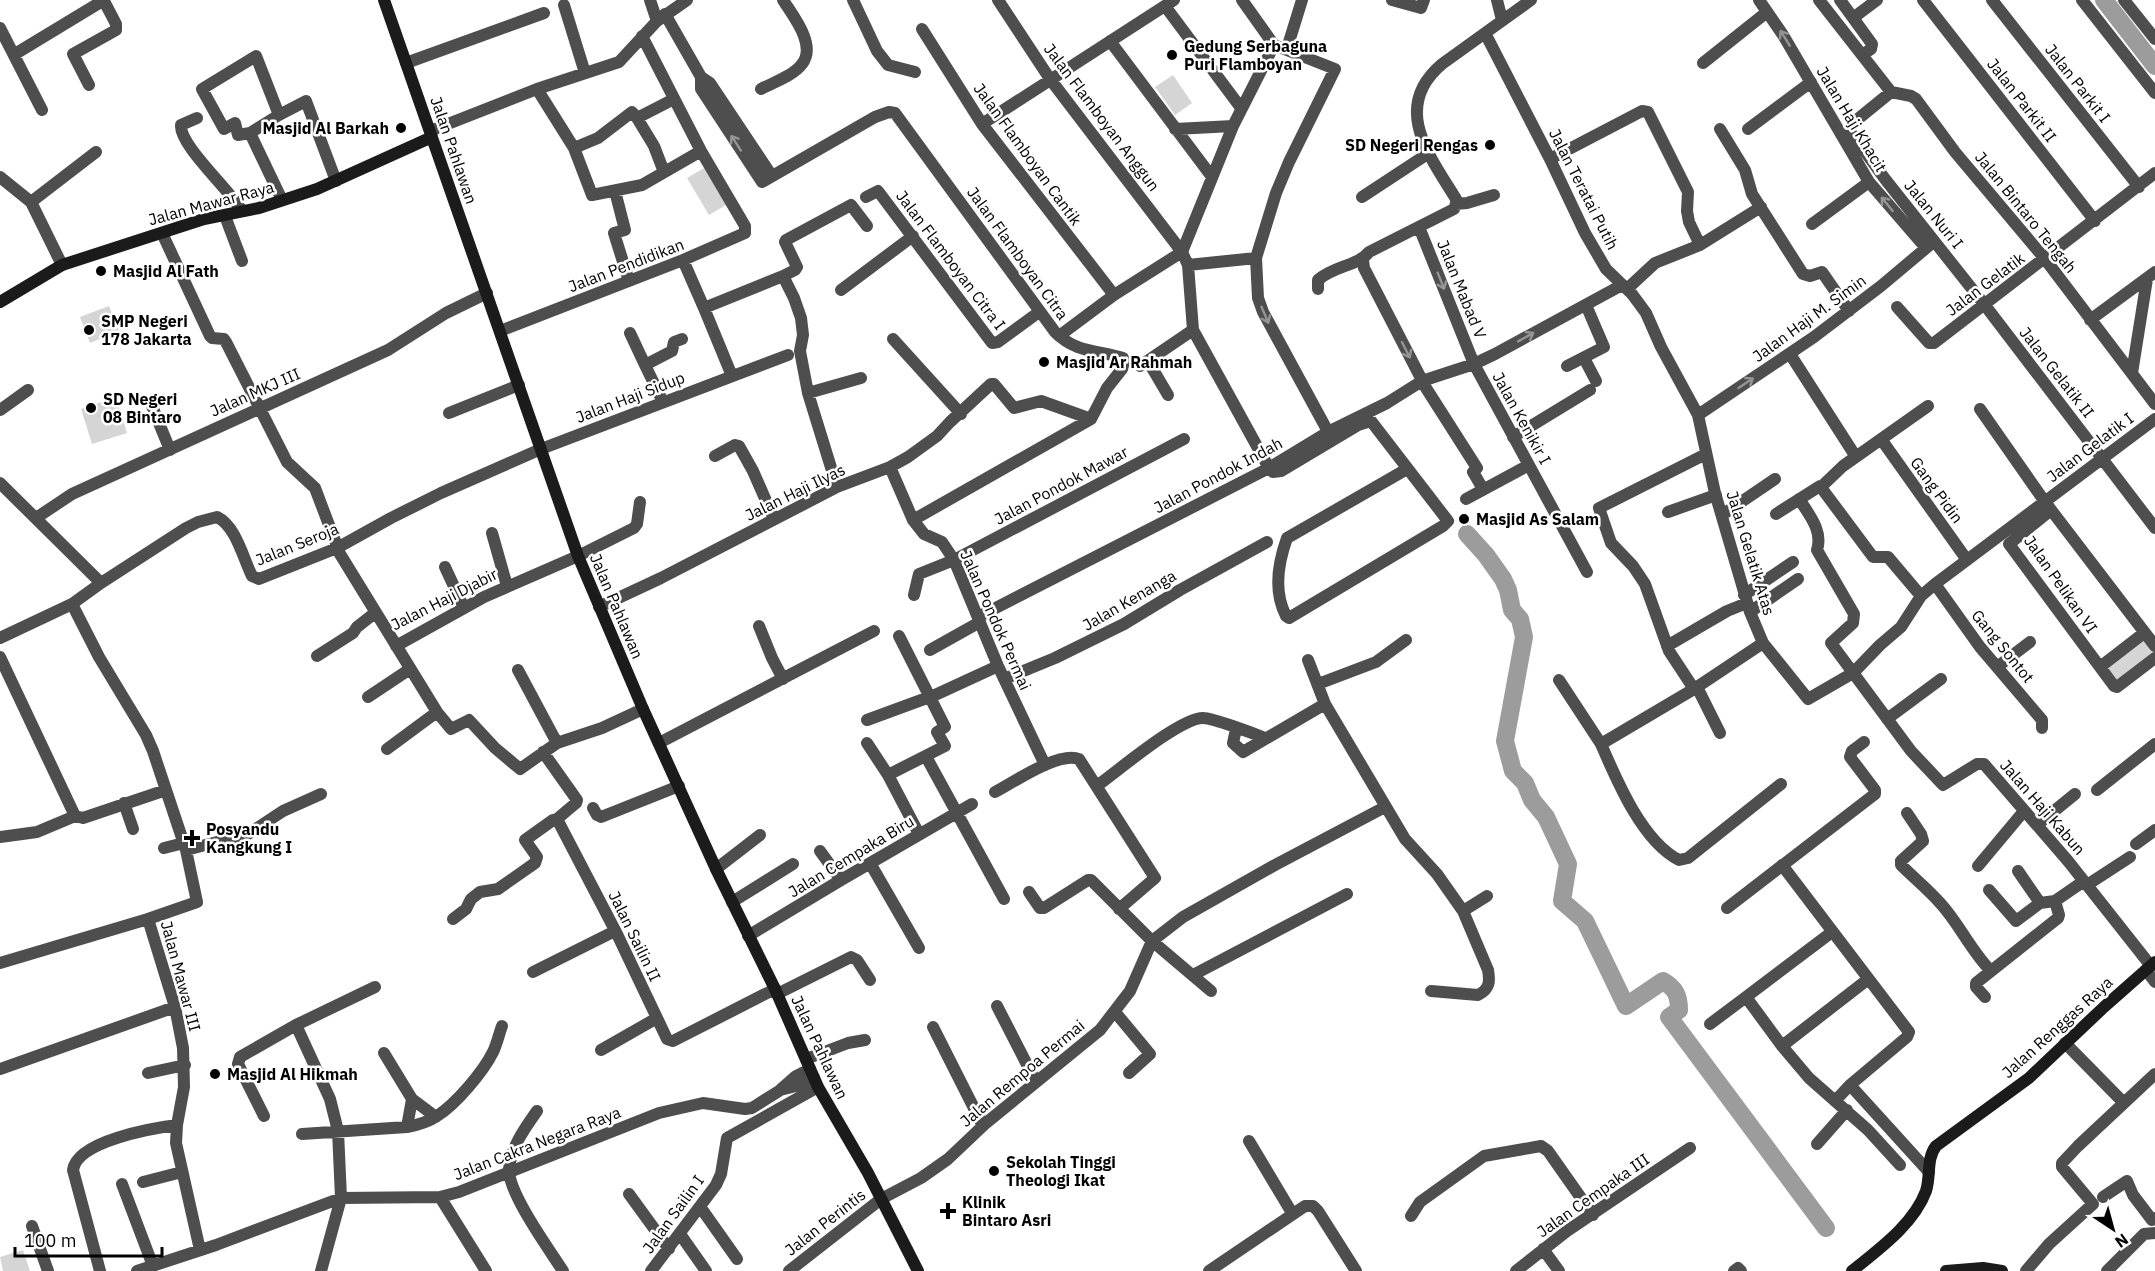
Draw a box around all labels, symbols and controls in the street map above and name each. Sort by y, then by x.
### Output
one-way arrow [1778,30,1790,47]
place label: Gedung Serbaguna Puri Flamboyan [1184,36,1327,74]
street label: Jalan Flamboyan Anggun [1040,39,1164,195]
street label: Jalan Parkit I [2041,40,2115,126]
marker: Gedung Serbaguna Puri Flamboyan [1165,48,1179,62]
street label: Jalan Parkit II [1983,54,2061,146]
street label: Jalan Haji Khacit [1813,63,1891,175]
street label: Jalan Flamboyan Cantik [970,79,1087,230]
street label: Jalan Pahlawan [426,94,482,206]
place label: Masjid Al Barkah [262,118,389,138]
marker: Masjid Al Barkah [394,121,408,135]
street label: Jalan Teratai Putih [1545,125,1623,253]
one-way arrow [730,135,742,151]
place label: SD Negeri Rengas [1345,135,1478,155]
marker: SD Negeri Rengas [1483,138,1497,152]
street label: Jalan Bintaro Tengah [1971,147,2081,277]
street label: Jalan Nuri I [1900,175,1968,253]
street label: Jalan Mawar Raya [146,177,276,229]
street label: Jalan Flamboyan Citra [963,183,1073,324]
street label: Jalan Flamboyan Citra I [892,186,1010,334]
one-way arrow [1880,196,1893,212]
street label: Jalan Pendidikan [565,234,687,296]
street label: Jalan Mabad V [1433,237,1491,341]
street label: Jalan Gelatik [1942,248,2029,320]
place label: Masjid Al Fath [113,261,219,281]
marker: Masjid Al Fath [94,264,108,278]
street label: Jalan Haji M. Simin [1748,270,1870,366]
one-way arrow [1436,271,1447,290]
one-way arrow [1260,306,1271,324]
place label: SMP Negeri 178 Jakarta [101,311,192,349]
marker: SMP Negeri 178 Jakarta [82,323,96,337]
street label: Jalan Gelatik II [2015,323,2099,421]
one-way arrow [1517,331,1534,343]
one-way arrow [1401,340,1412,358]
place label: Masjid Ar Rahmah [1056,352,1192,372]
marker: Masjid Ar Rahmah [1037,355,1051,369]
street label: Jalan MKJ III [207,363,303,421]
street label: Jalan Haji Sidup [573,367,687,427]
street label: Jalan Kenikir I [1488,368,1556,468]
one-way arrow [1738,377,1754,389]
place label: SD Negeri 08 Bintaro [103,389,181,427]
marker: SD Negeri 08 Bintaro [84,401,98,415]
street label: Jalan Gelatik I [2043,408,2137,486]
street label: Jalan Pondok Indah [1150,433,1286,517]
street label: Jalan Pondok Mawar [991,441,1131,529]
street label: Gang Pidin [1906,453,1968,527]
street label: Jalan Haji Ilyas [742,459,848,525]
street label: Jalan Gelatik Atas [1723,488,1779,618]
place label: Masjid As Salam [1476,509,1599,529]
marker: Masjid As Salam [1457,512,1471,526]
street label: Jalan Seroja [253,518,342,570]
street label: Jalan Pelikan VI [2020,531,2102,637]
street label: Jalan Pondok Permai [956,547,1036,693]
street label: Jalan Pahlawan [586,550,648,662]
street label: Jalan Haji Djabir [388,564,501,634]
street label: Jalan Kenanga [1079,565,1180,635]
street label: Gang Sontot [1967,605,2039,687]
street label: Jalan Haji Kabun [1996,755,2090,859]
street label: Jalan Cempaka Biru [785,811,917,901]
place label: Posyandu Kangkung I [206,819,292,857]
marker: Posyandu Kangkung I [183,829,201,847]
street label: Jalan Sailin II [604,887,666,985]
street label: Jalan Mawar III [157,919,205,1033]
street label: Jalan Renggas Raya [1997,972,2117,1082]
street label: Jalan Pahlawan [787,992,853,1102]
street label: Jalan Rempoa Permai [956,1015,1088,1131]
place label: Masjid Al Hikmah [227,1064,358,1084]
marker: Masjid Al Hikmah [208,1067,222,1081]
street label: Jalan Cakra Negara Raya [451,1102,624,1184]
street label: Jalan Cempaka III [1533,1149,1653,1241]
place label: Sekolah Tinggi Theologi Ikat [1006,1152,1116,1190]
marker: Sekolah Tinggi Theologi Ikat [987,1164,1001,1178]
street label: Jalan Sailin I [638,1171,708,1257]
street label: Jalan Perintis [781,1184,869,1260]
place label: Klinik Bintaro Asri [962,1192,1051,1230]
north arrow [2083,1199,2143,1259]
marker: Klinik Bintaro Asri [939,1202,957,1220]
scale bar [15,1220,162,1258]
text: 100 m [24,1229,76,1252]
text: N [2111,1230,2132,1253]

